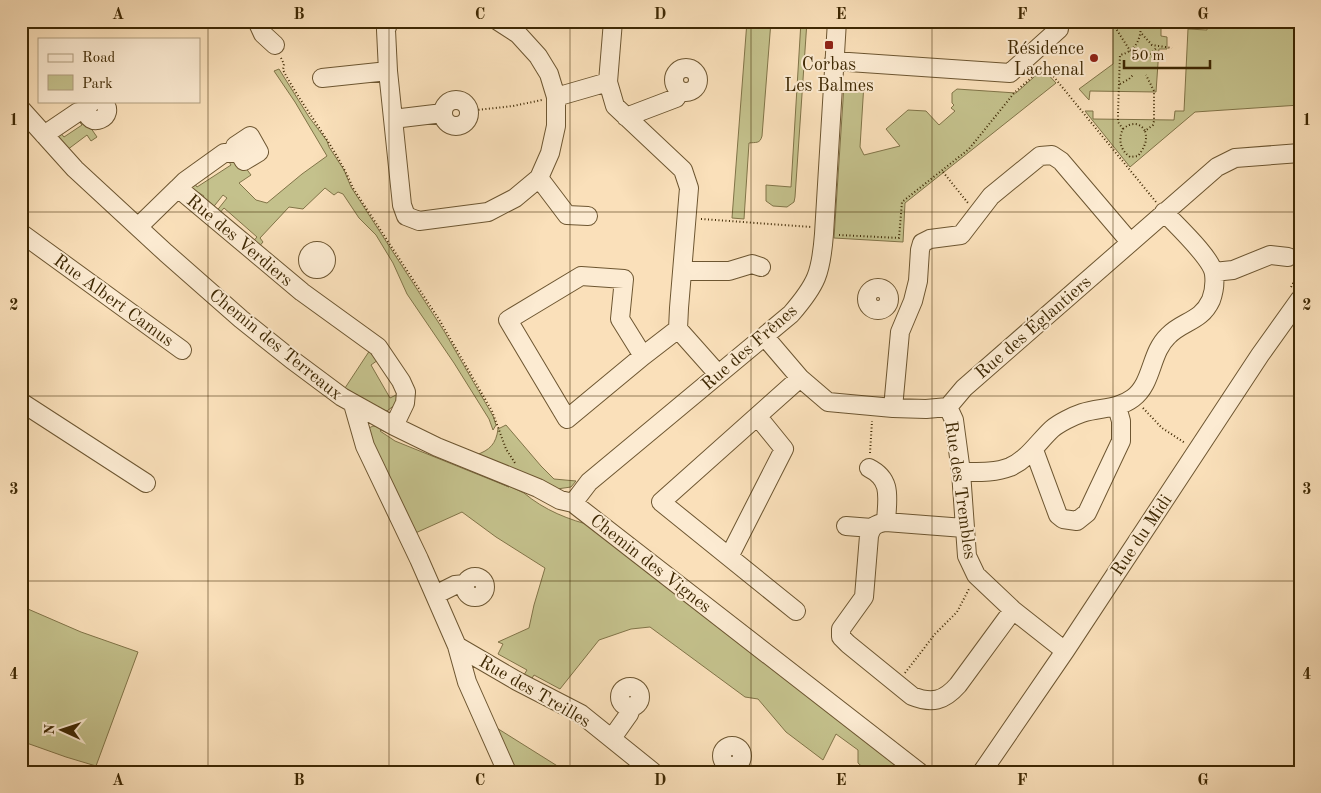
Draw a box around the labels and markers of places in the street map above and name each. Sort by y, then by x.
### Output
marker: Corbas Les Balmes [823,39,835,51]
place label: Résidence Lachenal [1007,40,1084,79]
marker: Résidence Lachenal [1088,52,1100,64]
place label: Corbas Les Balmes [784,56,874,95]

